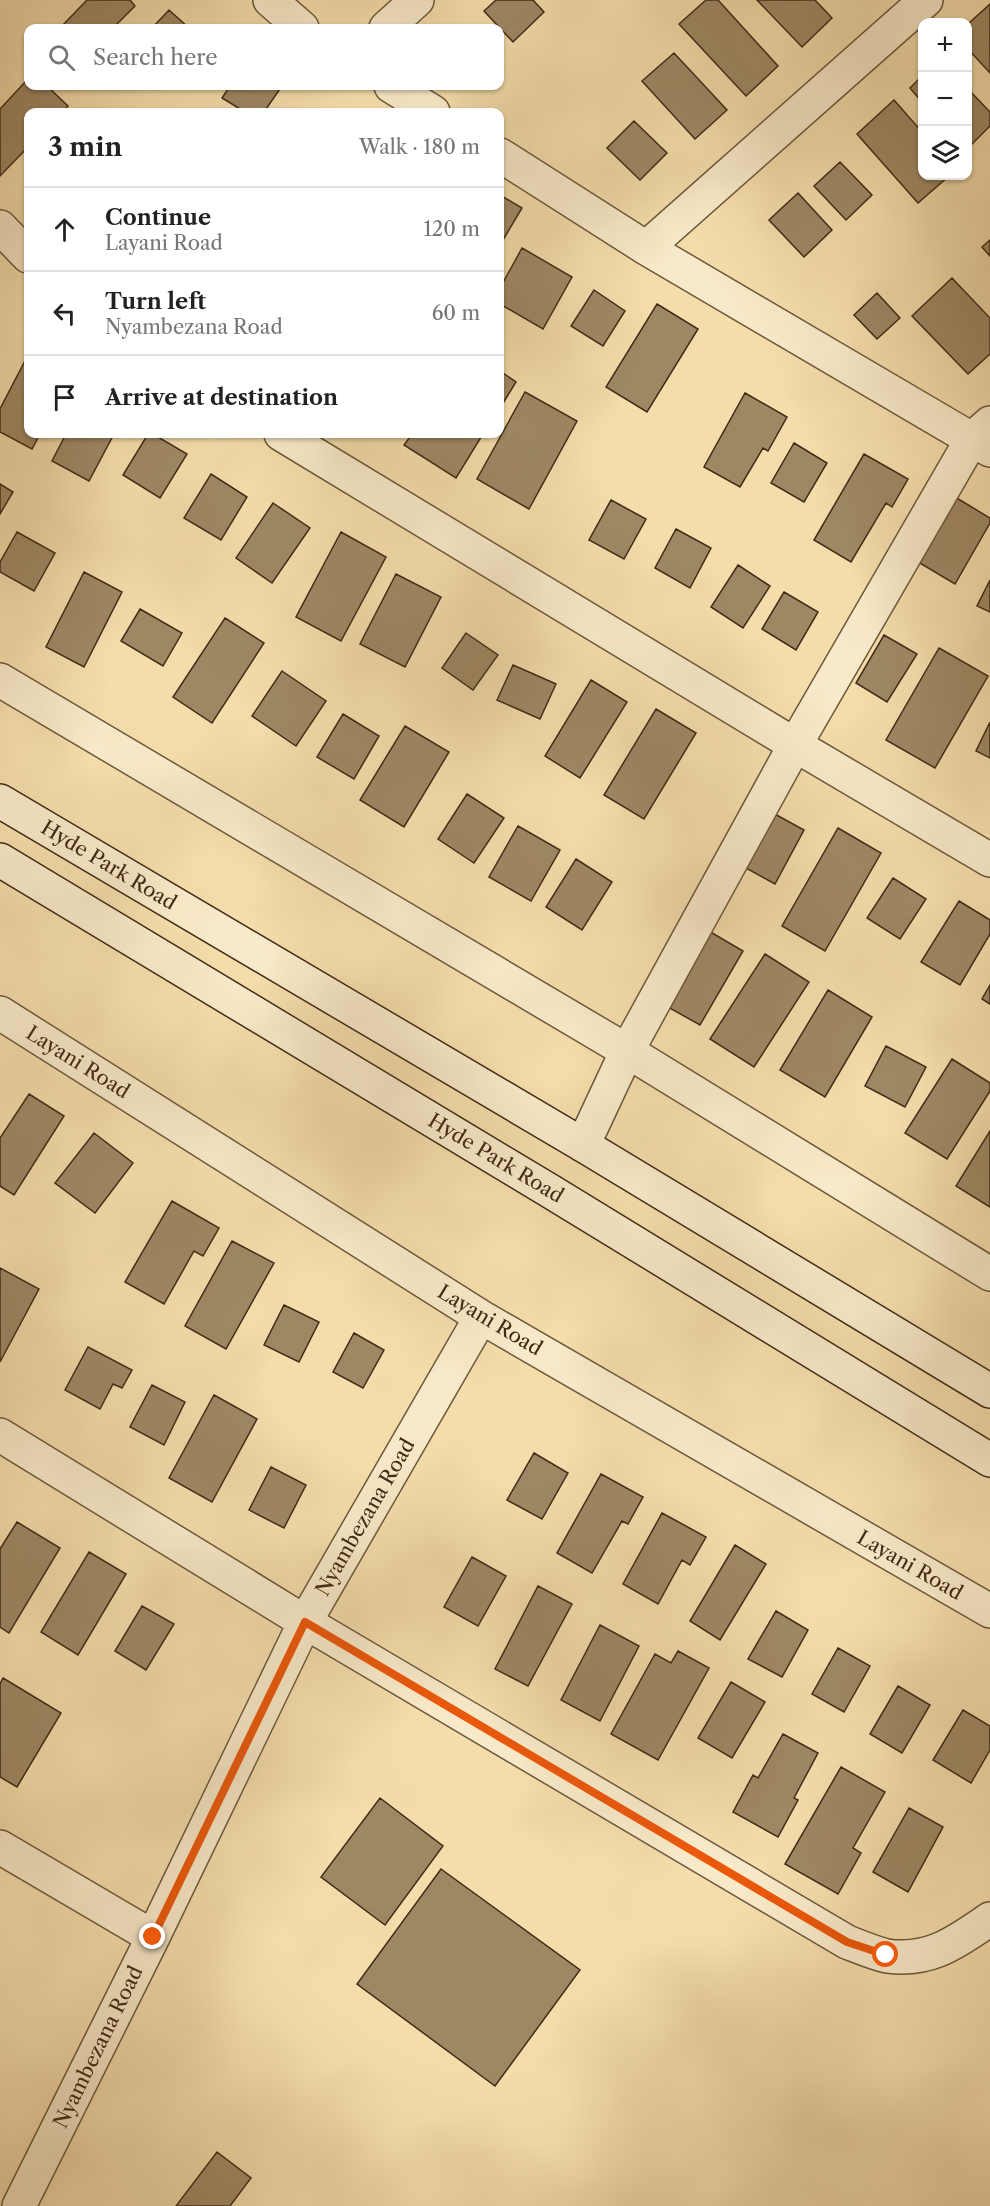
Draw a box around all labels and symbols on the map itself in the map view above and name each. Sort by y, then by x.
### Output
street label: Hyde Park Road [37,815,181,915]
street label: Layani Road [22,1021,134,1103]
street label: Hyde Park Road [424,1108,568,1208]
street label: Layani Road [433,1279,547,1361]
street label: Nyambezana Road [310,1434,420,1600]
street label: Layani Road [853,1525,967,1605]
route end [139,1923,165,1949]
route start [872,1941,898,1967]
street label: Nyambezana Road [48,1962,148,2132]

